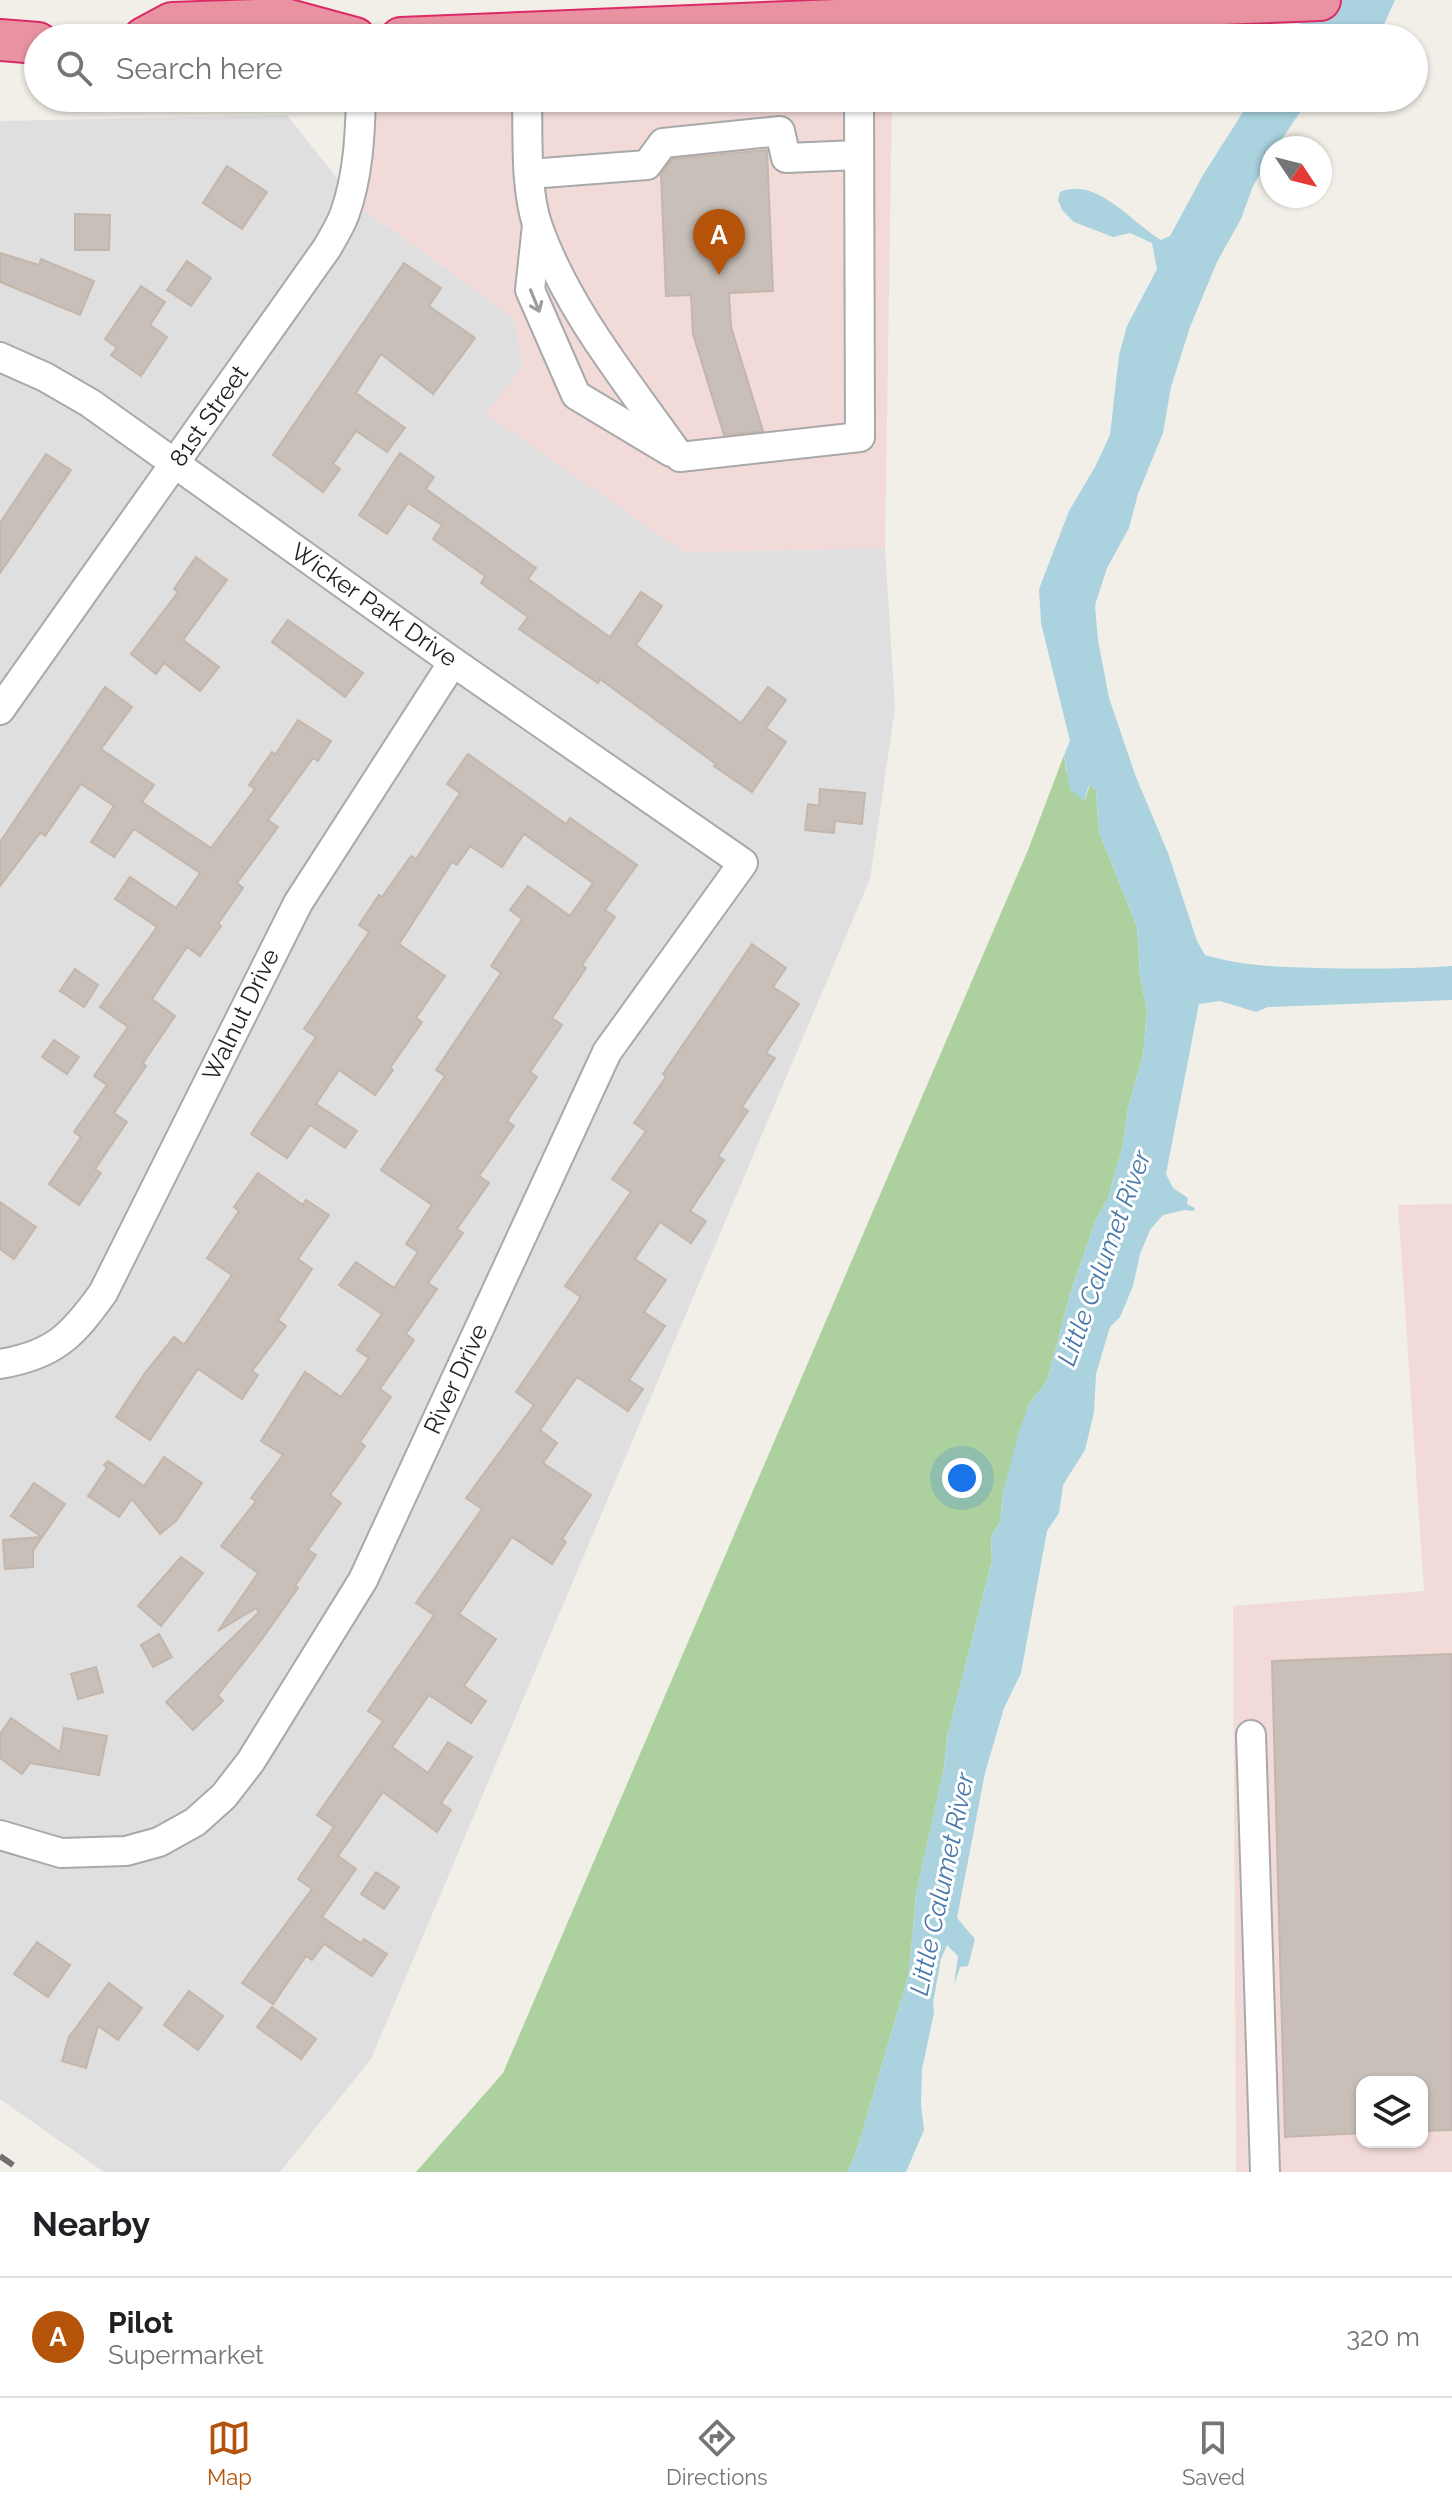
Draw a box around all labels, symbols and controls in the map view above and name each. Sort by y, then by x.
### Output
search box [24,24,1428,112]
icon: search [52,46,96,90]
text: Search here [116,51,283,86]
north arrow [1260,136,1332,208]
pin: A [693,209,745,275]
one-way arrow [529,288,543,313]
street label: 81st Street [163,360,254,472]
street label: Wicker Park Drive [286,536,463,673]
street label: Walnut Drive [196,944,285,1085]
water label: Little Calumet River [1051,1145,1157,1370]
street label: River Drive [417,1319,494,1439]
your location [942,1458,982,1498]
water label: Little Calumet River [904,1769,980,1998]
map controls [1356,2076,1428,2148]
button: layers [1356,2076,1428,2148]
text: Nearby [32,2204,150,2244]
text: Pilot [108,2305,173,2340]
text: A [49,2322,67,2352]
text: 320 m [1346,2322,1420,2352]
text: Supermarket [108,2340,264,2370]
tab: Map [207,2416,252,2490]
tab: Directions [666,2416,768,2490]
tab: Saved [1182,2416,1245,2490]

